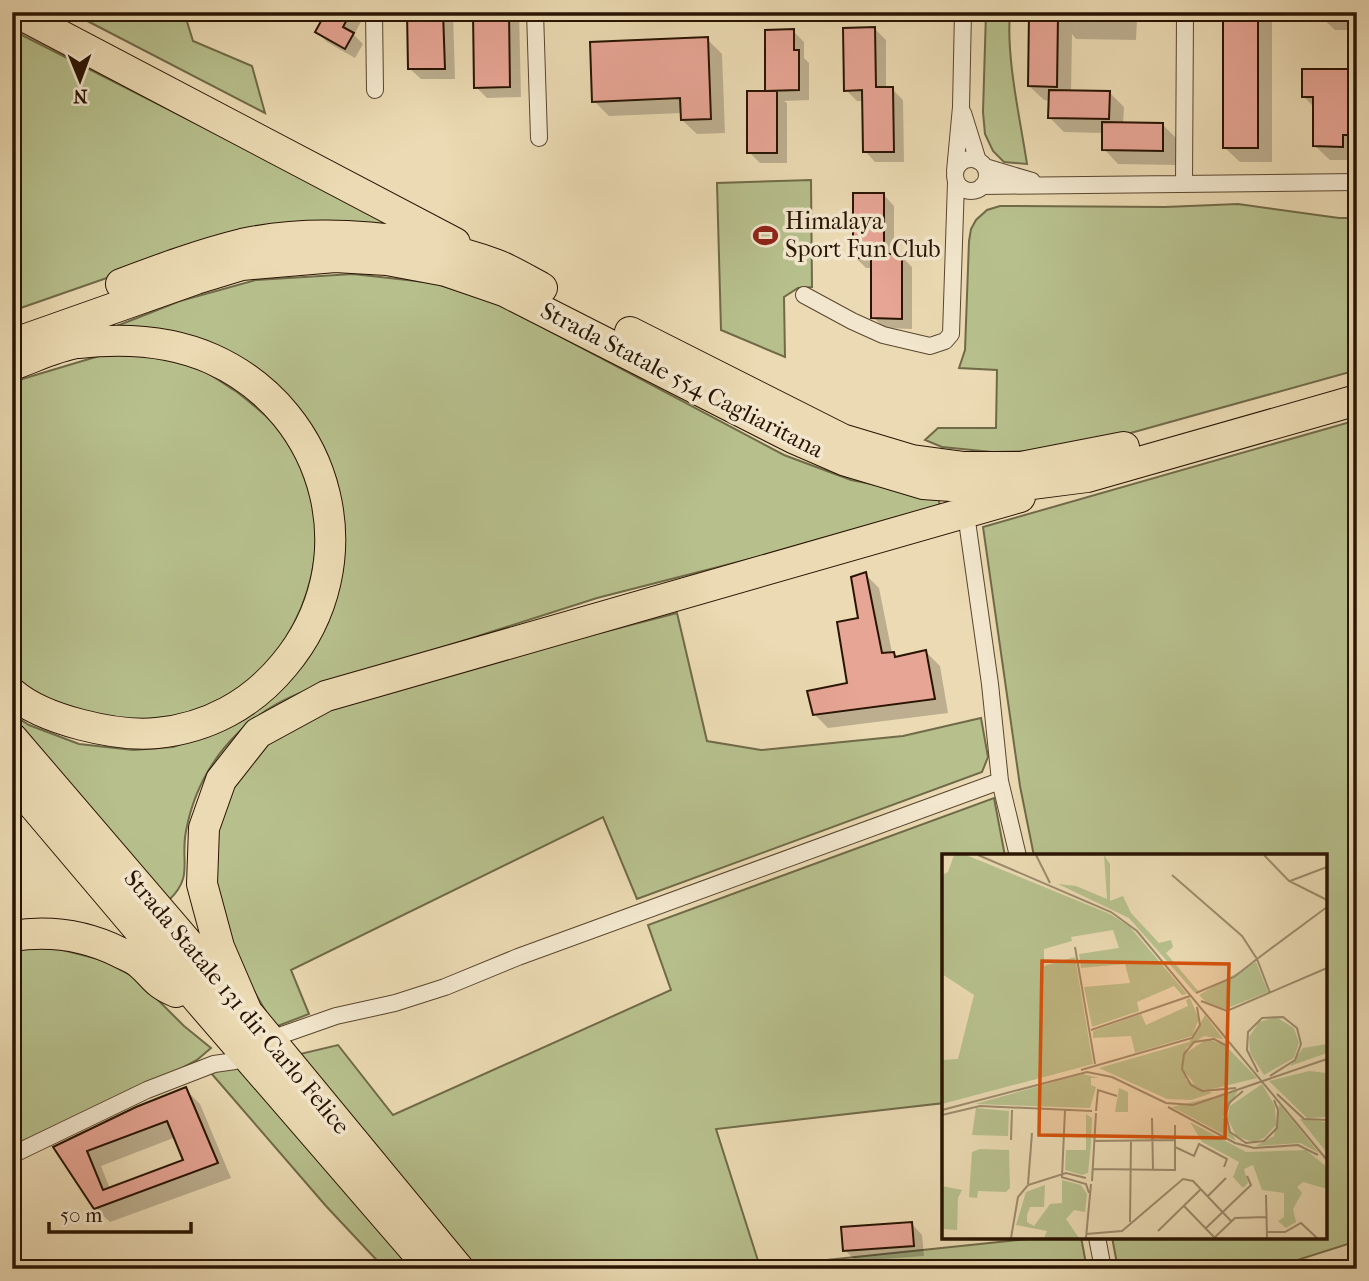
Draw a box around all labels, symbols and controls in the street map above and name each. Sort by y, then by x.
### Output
north arrow [46,46,116,116]
text: N [72,85,88,107]
place label: Himalaya Sport Fun Club [785,207,941,263]
sports icon: Himalaya Sport Fun Club [751,221,779,249]
street label: Strada Statale 554 Cagliaritana [536,296,829,464]
inset map [942,854,1327,1239]
street label: Strada Statale 131 dir Carlo Felice [118,864,356,1140]
scale bar [49,1190,191,1234]
text: 50 m [60,1203,103,1227]

